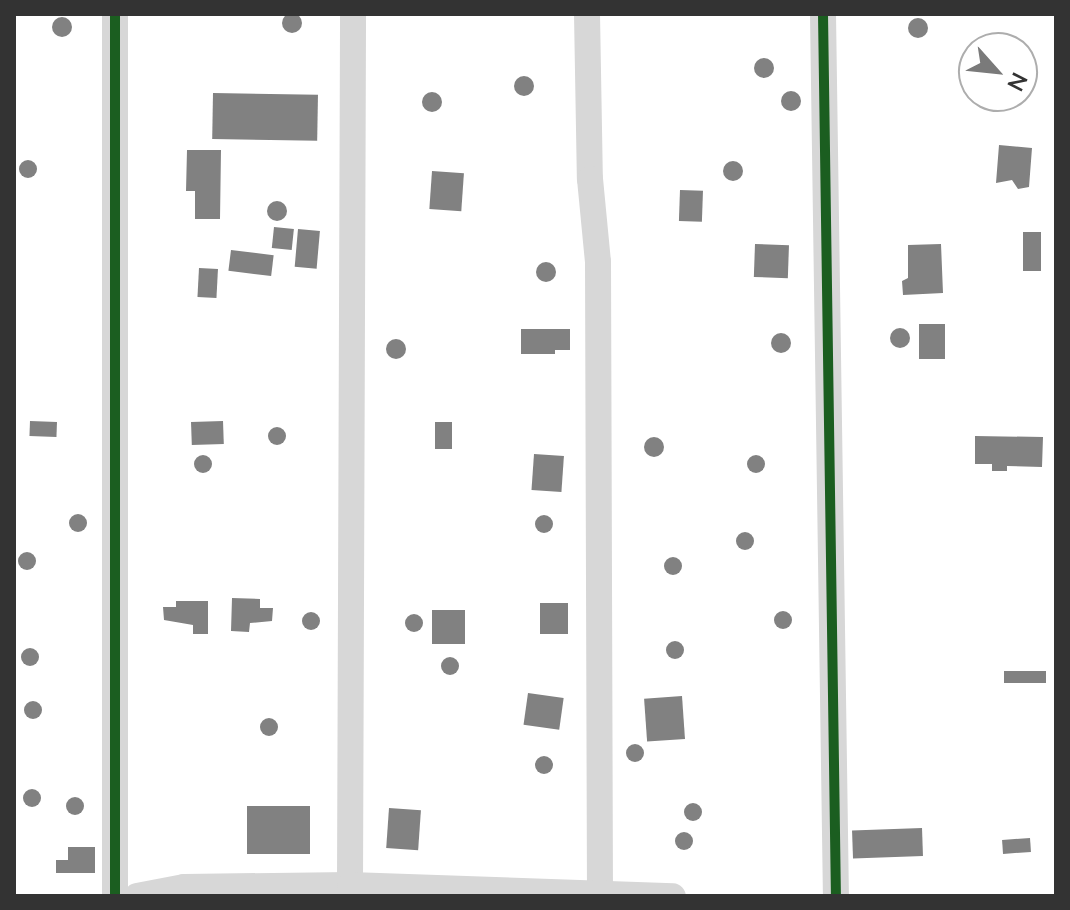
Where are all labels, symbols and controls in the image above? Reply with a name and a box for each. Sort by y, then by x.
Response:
north arrow [958,32,1038,112]
text: N [1002,69,1034,96]

